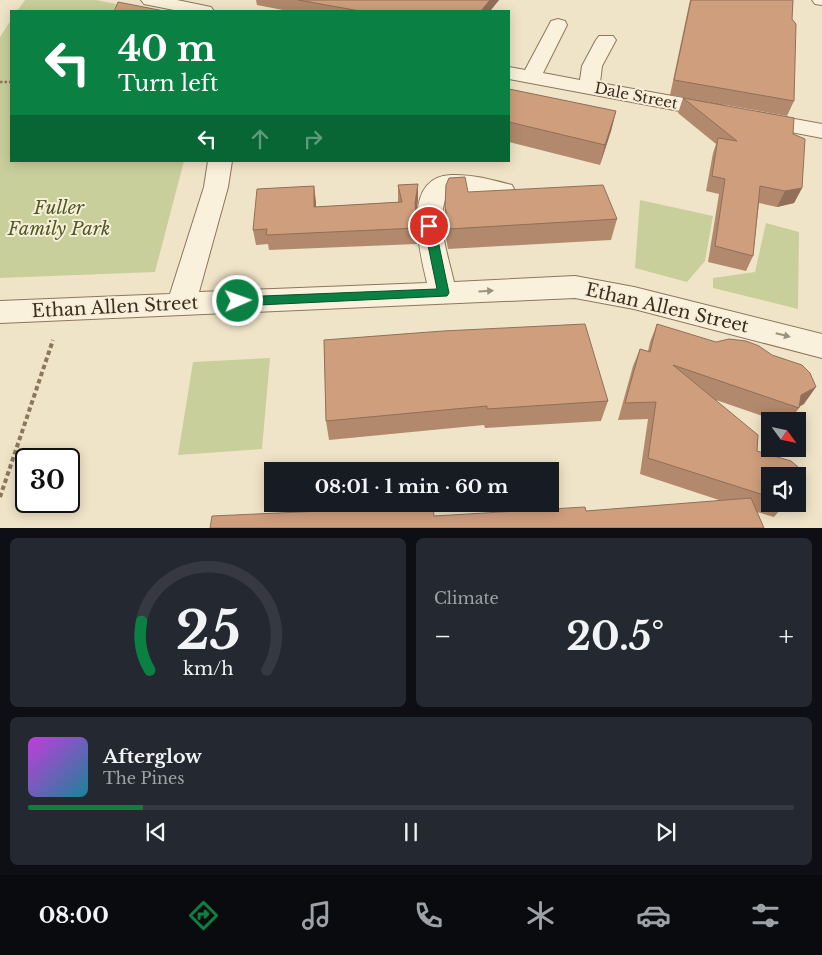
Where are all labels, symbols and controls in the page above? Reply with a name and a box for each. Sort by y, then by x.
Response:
text: 40 m [118,27,216,70]
icon: left [35,30,100,95]
text: Turn left [118,70,218,97]
street label: Dale Street [593,78,680,113]
icon: left [193,125,221,153]
icon: ahead [246,125,274,153]
icon: right [299,125,327,153]
park label: Fuller Family Park [7,197,110,240]
pin [408,205,450,247]
icon: arrive [415,212,443,240]
position arrow [211,274,263,326]
street label: Ethan Allen Street [583,279,751,338]
one-way arrow [478,287,494,295]
street label: Ethan Allen Street [31,292,199,322]
one-way arrow [775,331,790,339]
north arrow [761,412,806,458]
map controls [761,412,806,512]
speed limit sign: 30 [15,448,80,513]
button: sound [761,467,806,512]
text: 08:01 · 1 min · 60 m [315,475,508,498]
text: Climate [434,588,499,608]
text: 25 [176,599,240,663]
text: 20.5° [566,613,664,660]
text: − [434,619,452,654]
text: + [779,619,794,654]
text: km/h [183,658,233,680]
text: Afterglow [103,745,202,768]
text: The Pines [103,768,185,788]
icon: previous [142,818,170,846]
icon: pause [397,818,425,846]
icon: next [652,818,680,846]
icon: directions [186,898,221,933]
icon: music [299,898,334,933]
icon: phone [411,898,446,933]
icon: climate [523,898,558,933]
icon: car [636,898,671,933]
icon: filters [748,898,783,933]
text: 08:00 [39,902,109,929]

